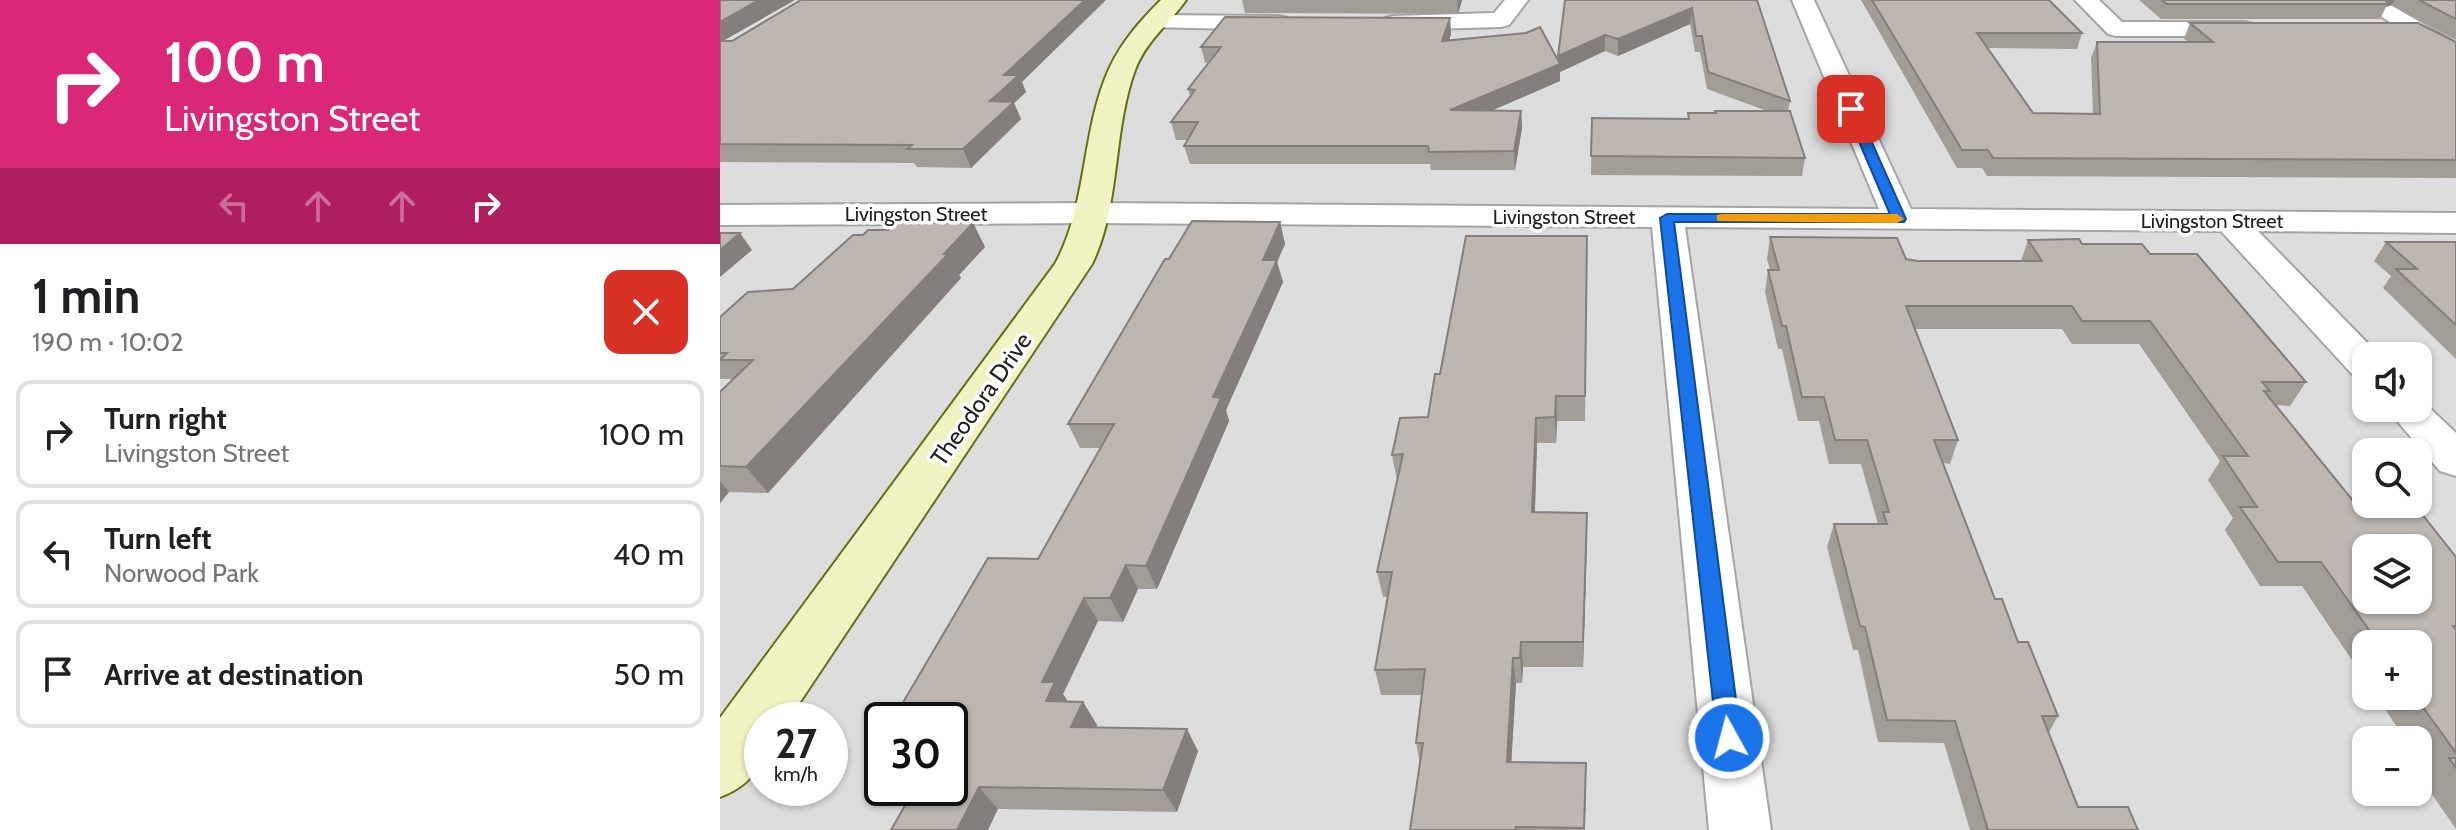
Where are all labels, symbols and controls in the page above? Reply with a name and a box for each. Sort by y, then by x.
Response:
text: 100 m [164,28,325,96]
icon: right [32,32,136,136]
pin [1817,75,1885,143]
icon: arrive [1829,87,1873,131]
text: Livingston Street [164,96,421,140]
icon: left [212,184,256,228]
icon: ahead [296,184,340,228]
icon: ahead [380,184,424,228]
icon: right [464,184,508,228]
street label: Livingston Street [845,202,988,226]
street label: Livingston Street [1493,205,1636,229]
street label: Livingston Street [2141,209,2284,233]
text: 1 min [32,267,140,325]
button: close [604,270,688,354]
text: 190 m · 10:02 [32,326,184,358]
street label: Theodora Drive [924,327,1038,471]
map controls [2352,342,2432,806]
button: sound [2352,342,2432,422]
text: Turn right [104,400,227,437]
icon: right [36,412,80,456]
text: 100 m [599,416,684,453]
text: Livingston Street [104,437,289,469]
button: search [2352,438,2432,518]
text: Turn left [104,520,212,557]
icon: left [36,532,80,576]
button: layers [2352,534,2432,614]
text: 40 m [613,536,684,573]
text: Norwood Park [104,557,259,589]
button: + [2352,630,2432,710]
icon: arrive [36,652,80,696]
text: Arrive at destination [104,656,364,693]
text: 50 m [614,656,684,693]
position arrow [1687,696,1771,780]
speed limit sign: 30 [864,702,968,806]
text: 27 [775,719,817,768]
button: − [2352,726,2432,806]
text: km/h [774,762,818,786]

